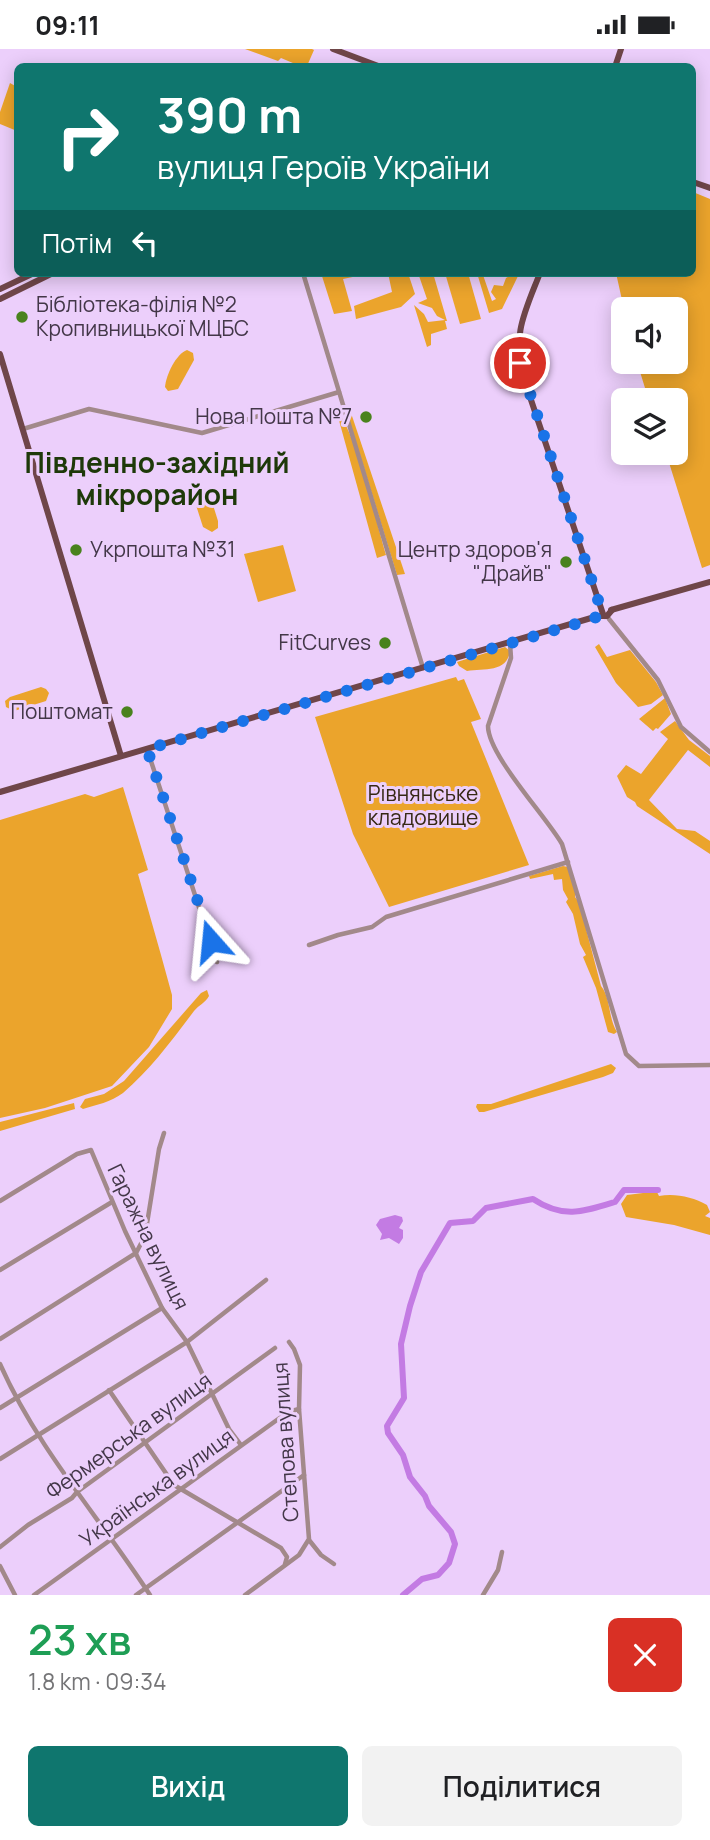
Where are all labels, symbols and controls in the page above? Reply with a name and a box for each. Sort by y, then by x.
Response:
text: 09:11 [35,7,100,43]
text: 390 m [157,81,302,148]
icon: right [42,91,133,182]
text: вулиця Героїв України [157,145,490,189]
icon: left [126,224,164,262]
text: Потім [42,225,112,261]
place label: Бібліотека-філія №2 Кропивницької МЦБС [36,290,249,342]
map controls [611,297,688,465]
button: sound [611,297,688,374]
marker: Бібліотека-філія №2 Кропивницької МЦБС [14,309,30,325]
pin [490,333,550,393]
icon: arrive [501,344,539,382]
button: layers [611,388,688,465]
place label: Нова Пошта №7 [195,402,352,430]
marker: Нова Пошта №7 [358,409,374,425]
district label: Південно-західний мікрорайон [24,443,290,513]
place label: Укрпошта №31 [90,535,235,563]
place label: Центр здоров'я "Драйв" [398,535,552,587]
marker: Укрпошта №31 [68,542,84,558]
marker: Центр здоров'я "Драйв" [558,554,574,570]
place label: FitCurves [278,628,371,656]
marker: FitCurves [377,635,393,651]
place label: Поштомат [10,697,113,725]
marker: Поштомат [119,704,135,720]
park label: Рівнянське кладовище [368,779,478,831]
position arrow [174,904,248,978]
street label: Гаражна вулиця [101,1159,196,1314]
street label: Степова вулиця [265,1361,305,1523]
street label: Фермерська вулиця [40,1366,217,1505]
street label: Українська вулиця [74,1422,239,1553]
text: 23 хв [28,1610,131,1668]
button: close [608,1618,682,1692]
text: 1.8 km · 09:34 [28,1665,167,1697]
button: Вихід [28,1746,348,1826]
button: Поділитися [362,1746,682,1826]

